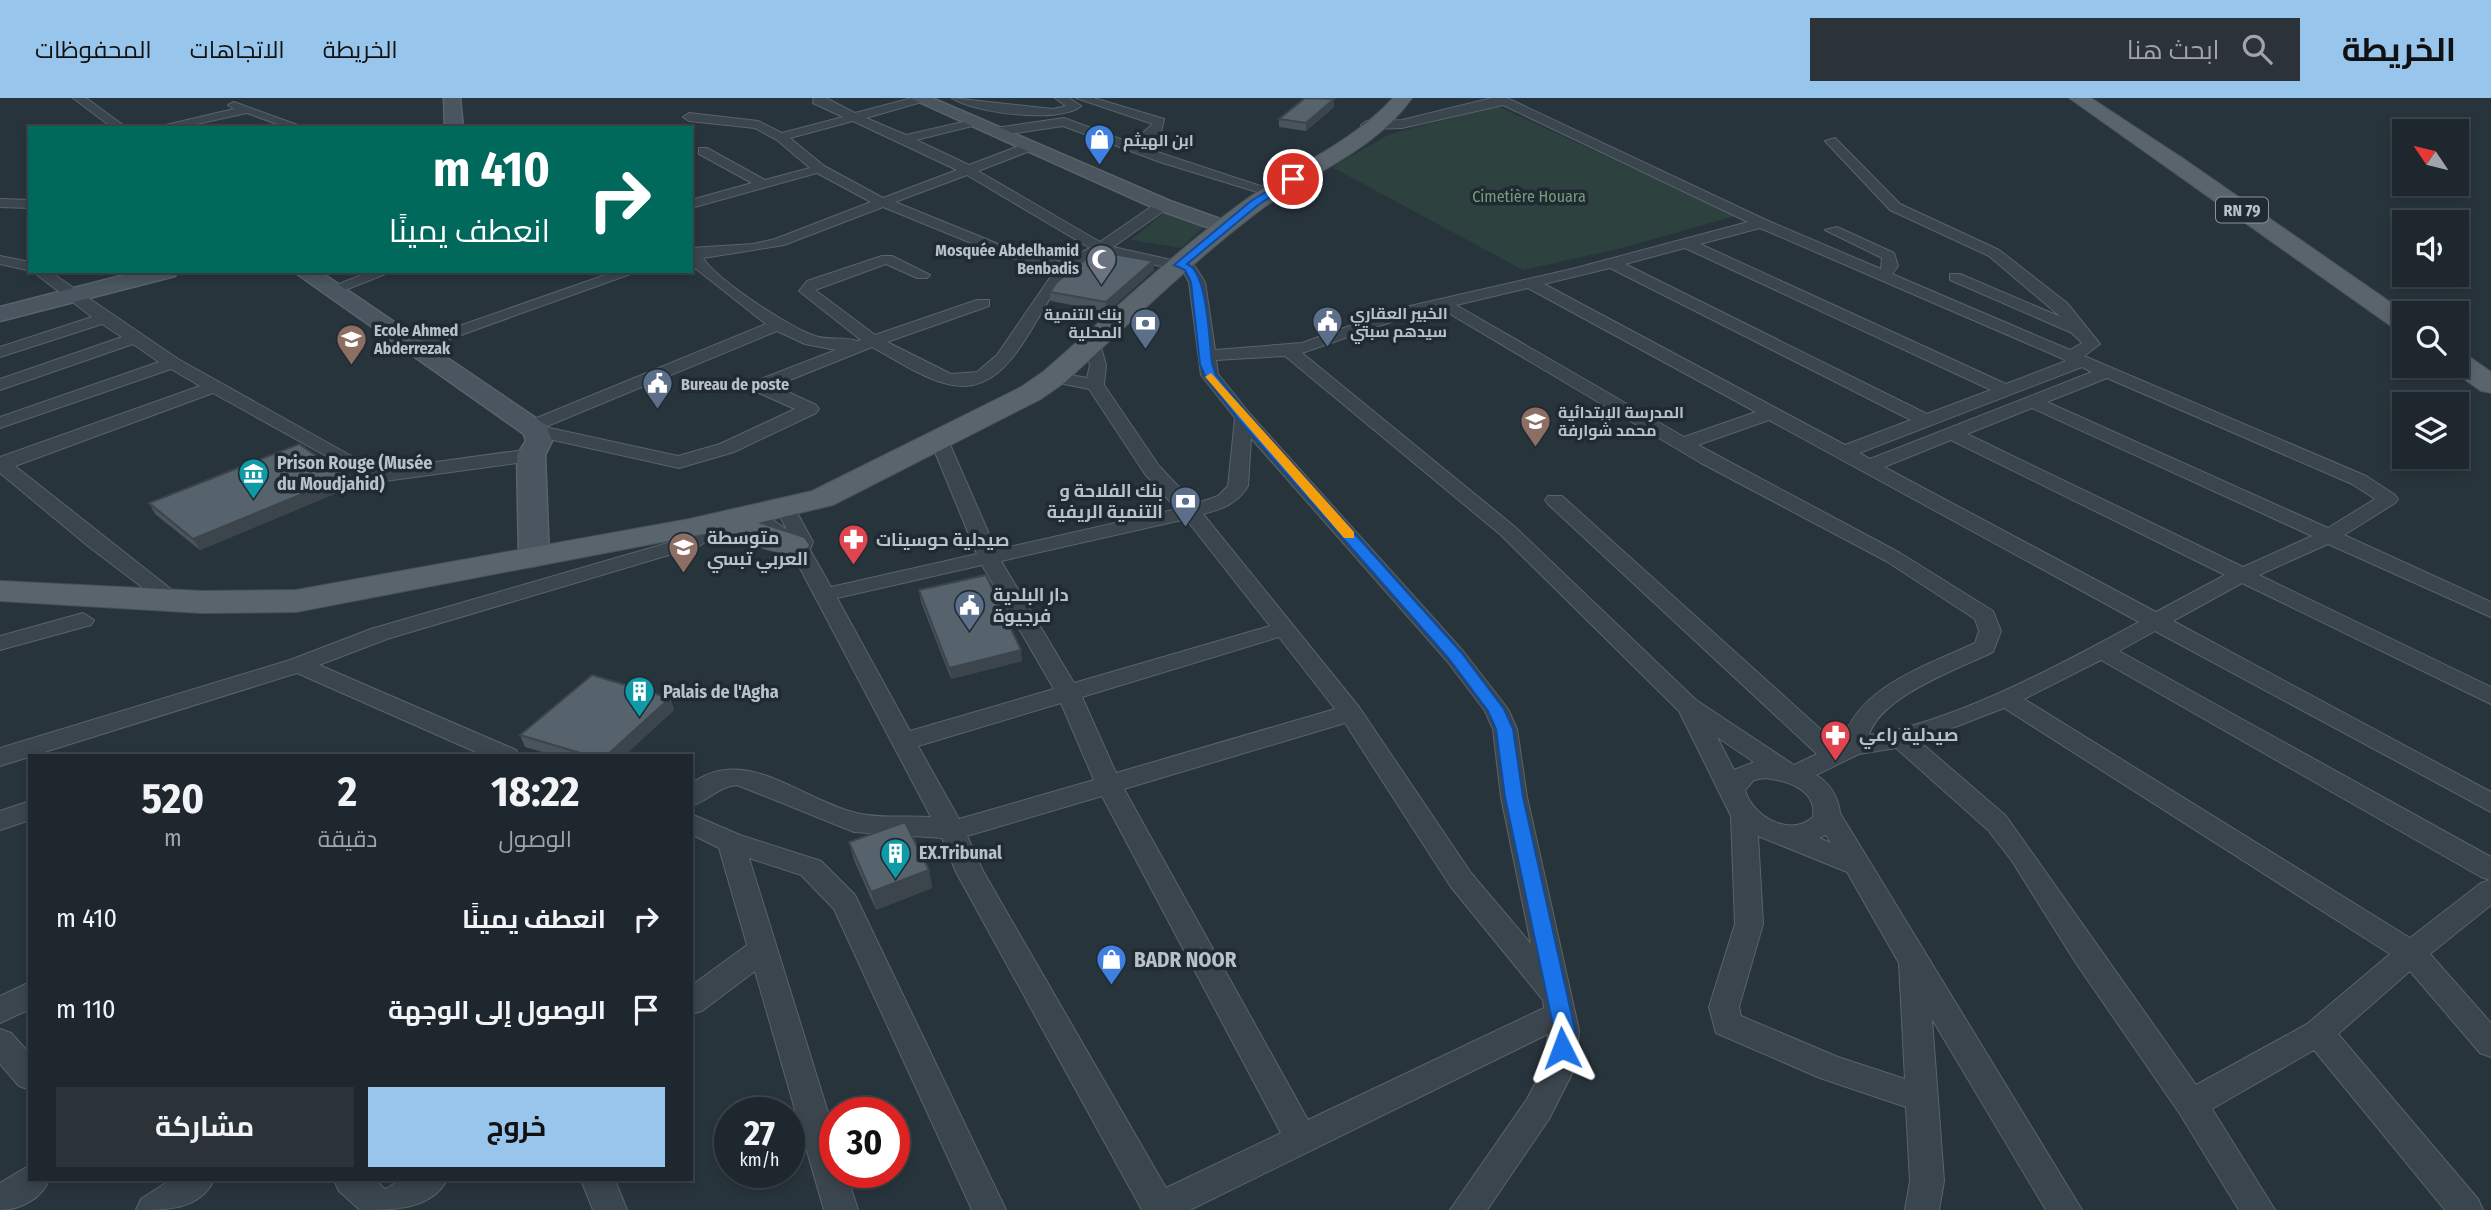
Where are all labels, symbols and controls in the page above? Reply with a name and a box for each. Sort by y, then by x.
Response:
search box [1810,18,2300,81]
icon: search [2238,30,2276,68]
text: الخريطة [2342,30,2456,70]
text: ابحث هنا [2127,35,2220,66]
text: المحفوظات [35,36,152,64]
text: الاتجاهات [190,36,285,64]
text: الخريطة [323,36,398,64]
north arrow [2392,119,2469,196]
map controls [2392,119,2469,469]
shop icon: ابن الهيثم [1083,123,1117,167]
place label: ابن الهيثم [1123,131,1194,152]
text: 410 m [433,140,550,199]
pin [1263,149,1323,209]
icon: right [574,154,665,245]
icon: arrive [1274,160,1312,198]
park label: Cimetière Houara [1472,187,1586,206]
road number: RN 79 [2216,198,2268,222]
button: sound [2392,210,2469,287]
text: انعطف يمينًا [389,212,550,250]
place label: Mosquée Abdelhamid Benbadis [935,241,1079,278]
mosque icon: Mosquée Abdelhamid Benbadis [1085,242,1119,286]
button: search [2392,301,2469,378]
place label: الخبير العقاري سيدهم سبتي [1350,304,1448,344]
place label: بنك التنمية المحلية [1044,305,1122,342]
public building icon: الخبير العقاري سيدهم سبتي [1310,305,1344,349]
bank icon: بنك التنمية المحلية [1128,306,1162,350]
place label: Ecole Ahmed Abderrezak [373,321,458,358]
school or university icon: Ecole Ahmed Abderrezak [334,322,368,366]
public building icon: Bureau de poste [641,367,675,411]
place label: Bureau de poste [681,375,789,394]
button: layers [2392,392,2469,469]
place label: المدرسة الإبتدائية محمد شوارفة [1558,403,1684,440]
school or university icon: المدرسة الإبتدائية محمد شوارفة [1518,404,1552,448]
place label: Prison Rouge (Musée du Moudjahid) [277,452,432,495]
museum icon: Prison Rouge (Musée du Moudjahid) [237,456,271,500]
place label: بنك الفلاحة و التنمية الريفية [1047,480,1163,523]
bank icon: بنك الفلاحة و التنمية الريفية [1169,484,1203,528]
pharmacy icon: صيدلية حوسينات [836,523,870,567]
place label: متوسطة العربي تبسي [707,527,808,574]
place label: صيدلية حوسينات [876,529,1010,551]
school or university icon: متوسطة العربي تبسي [667,531,701,575]
place label: دار البلدية فرجيوة [993,584,1069,627]
public building icon: دار البلدية فرجيوة [953,588,987,632]
building icon: Palais de l'Agha [623,675,657,719]
place label: Palais de l'Agha [663,681,779,703]
pharmacy icon: صيدلية راعي [1819,718,1853,762]
place label: صيدلية راعي [1859,724,1958,750]
text: 2 [338,767,357,817]
text: 18:22 [491,767,579,817]
text: 520 [142,774,204,824]
text: m [164,824,182,852]
text: دقيقة [318,825,377,853]
text: الوصول [499,825,572,853]
building icon: EX.Tribunal [879,836,913,880]
place label: EX.Tribunal [919,842,1002,864]
icon: right [627,900,665,938]
text: 410 m [56,903,117,934]
text: انعطف يمينًا [462,904,606,935]
shop icon: BADR NOOR [1094,943,1128,987]
place label: BADR NOOR [1134,947,1237,973]
icon: arrive [627,991,665,1029]
text: 110 m [56,994,116,1025]
text: الوصول إلى الوجهة [388,995,606,1026]
position arrow [1525,1011,1599,1085]
button: مشاركة [56,1087,354,1167]
button: خروج [368,1087,665,1167]
speed limit sign: 30 [819,1097,910,1188]
text: 27 [744,1112,775,1154]
text: km/h [739,1149,780,1171]

